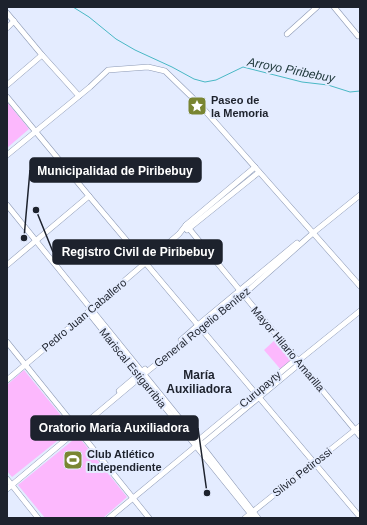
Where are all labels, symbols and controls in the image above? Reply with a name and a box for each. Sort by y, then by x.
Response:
water label: Arroyo Piribebuy [245,54,337,86]
place label: Paseo de la Memoria [211,94,269,119]
place icon: Paseo de la Memoria [186,95,208,117]
callout: Municipalidad de Piribebuy [30,158,201,182]
text: Municipalidad de Piribebuy [37,164,193,178]
callout: Registro Civil de Piribebuy [53,240,222,264]
text: Registro Civil de Piribebuy [62,245,215,259]
street label: Pedro Juan Caballero [39,276,129,354]
street label: General Rogelio Benítez [152,285,252,369]
street label: Mayor Hilario Amarilla [249,304,328,394]
street label: Mariscal Estigarribia [97,326,169,411]
district label: María Auxiliadora [166,368,232,396]
street label: Curupayty [237,368,283,410]
callout: Oratorio María Auxiliadora [31,416,198,440]
text: Oratorio María Auxiliadora [39,421,189,435]
street label: Silvio Petirossi [270,445,334,499]
place label: Club Atlético Independiente [87,448,162,473]
sports icon: Club Atlético Independiente [62,449,84,471]

